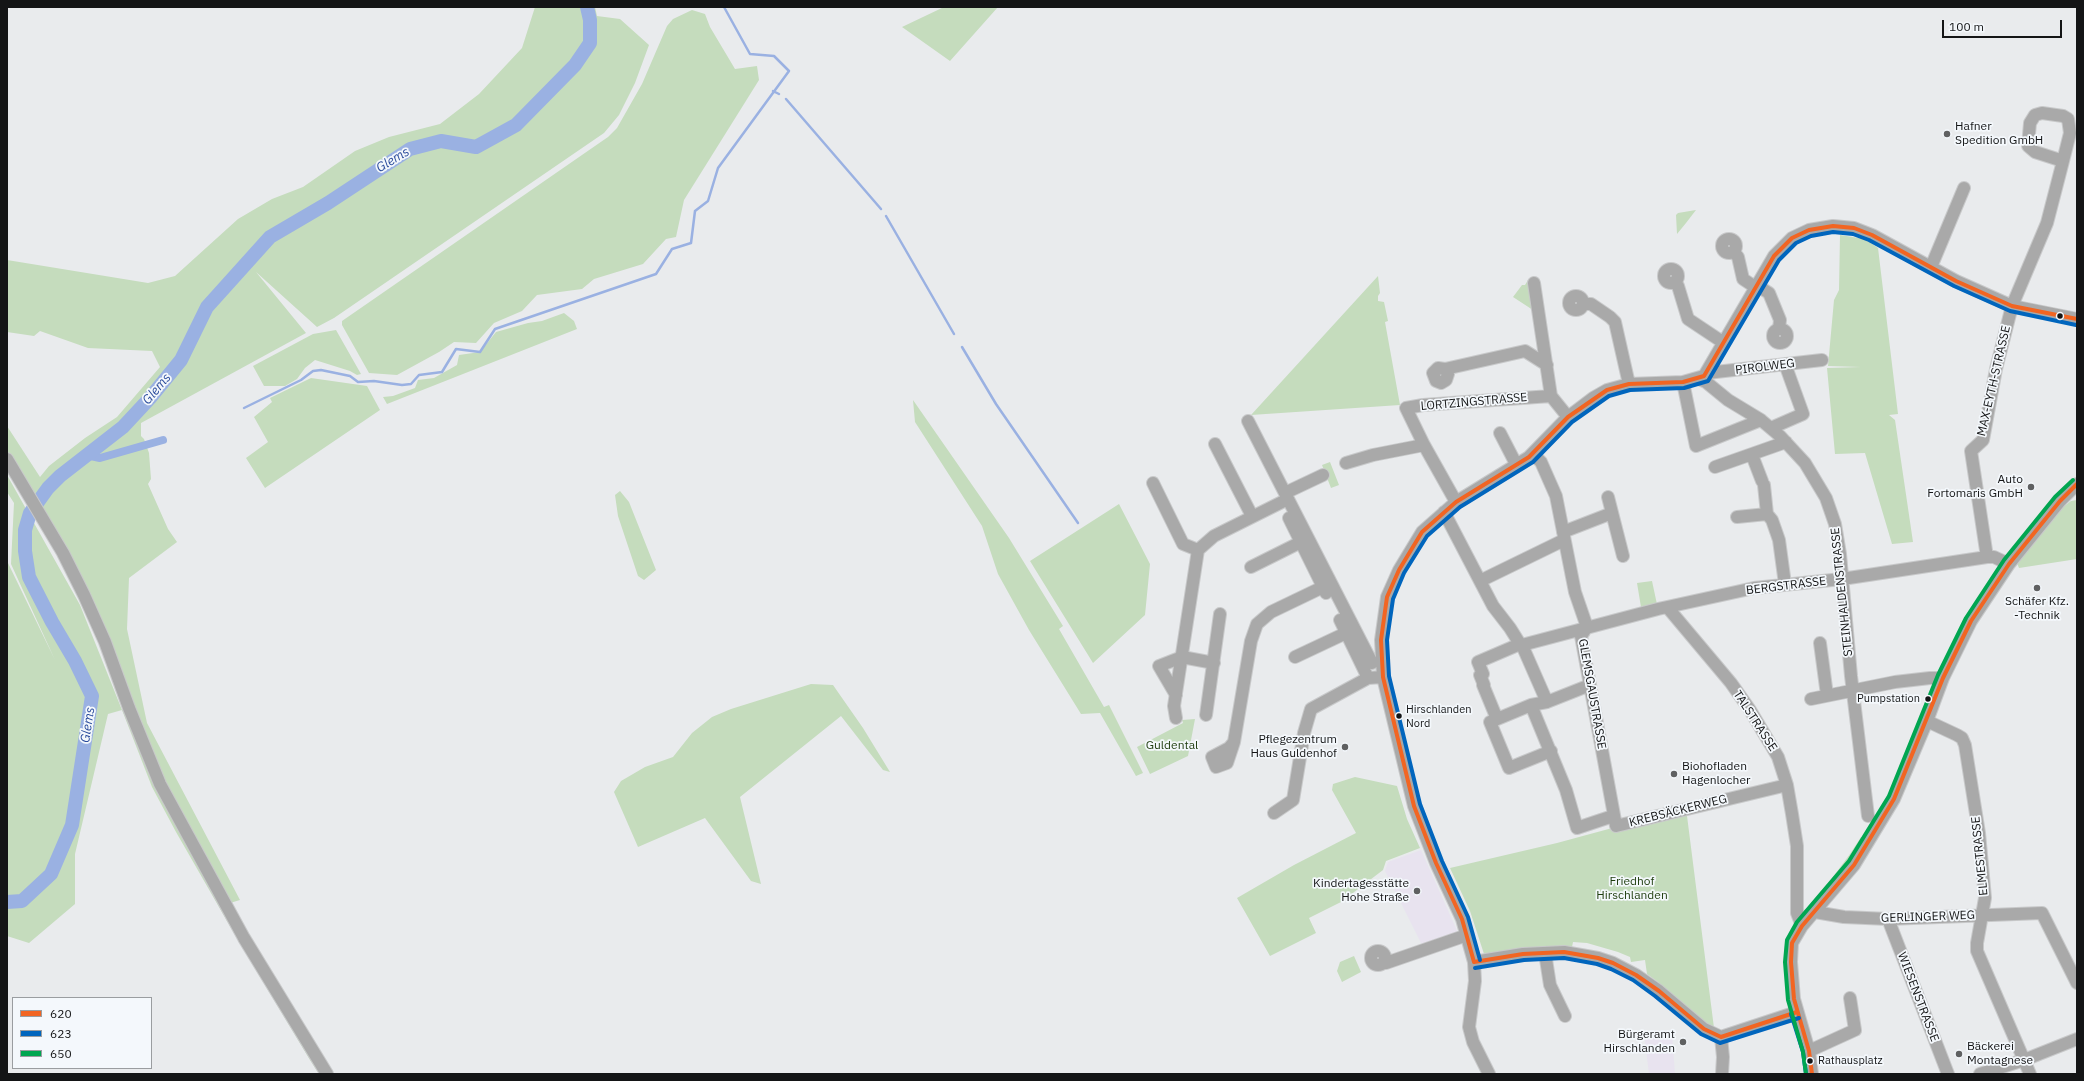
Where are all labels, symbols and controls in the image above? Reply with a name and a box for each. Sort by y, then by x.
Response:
scale bar [1944,12,2064,38]
text: 100 m [1949,19,1984,34]
place label: Hafner Spedition GmbH [1955,120,2043,148]
marker: Hafner Spedition GmbH [1942,129,1952,139]
water label: Glems [374,144,412,176]
unlabelled marker [2055,311,2065,321]
street label: MAX-EYTH-STRASSE [1974,324,2014,438]
street label: PIROLWEG [1734,356,1796,378]
water label: Glems [140,370,174,408]
street label: LORTZINGSTRASSE [1420,390,1528,414]
place label: Auto Fortomaris GmbH [1927,473,2023,501]
marker: Auto Fortomaris GmbH [2026,482,2036,492]
street label: STEINHALDENSTRASSE [1828,527,1856,657]
street label: BERGSTRASSE [1745,574,1827,598]
marker: Schäfer Kfz. -Technik [2032,583,2042,593]
place label: Schäfer Kfz. -Technik [2005,595,2069,623]
street label: GLEMSGAUSTRASSE [1575,638,1609,750]
street label: TALSTRASSE [1730,688,1780,754]
place label: Pumpstation [1857,692,1920,706]
marker: Pumpstation [1923,694,1933,704]
place label: Hirschlanden Nord [1406,703,1471,729]
water label: Glems [77,706,99,744]
marker: Hirschlanden Nord [1394,711,1404,721]
place label: Pflegezentrum Haus Guldenhof [1250,733,1337,761]
park label: Guldental [1146,739,1198,753]
marker: Pflegezentrum Haus Guldenhof [1340,742,1350,752]
place label: Biohofladen Hagenlocher [1682,760,1750,788]
marker: Biohofladen Hagenlocher [1669,769,1679,779]
street label: KREBSÄCKERWEG [1628,792,1728,830]
street label: ELMESTRASSE [1969,816,1991,896]
park label: Friedhof Hirschlanden [1596,875,1668,903]
place label: Kindertagesstätte Hohe Straße [1313,877,1409,905]
marker: Kindertagesstätte Hohe Straße [1412,886,1422,896]
street label: GERLINGER WEG [1881,908,1975,926]
street label: WIESENSTRASSE [1894,950,1942,1044]
legend [12,997,152,1069]
text: 620 [50,1006,72,1021]
text: 623 [50,1026,72,1041]
place label: Bürgeramt Hirschlanden [1604,1028,1675,1056]
marker: Bürgeramt Hirschlanden [1678,1037,1688,1047]
place label: Bäckerei Montagnese [1967,1040,2033,1068]
text: 650 [50,1046,72,1061]
marker: Bäckerei Montagnese [1954,1049,1964,1059]
place label: Rathausplatz [1818,1054,1883,1068]
marker: Rathausplatz [1805,1056,1815,1066]

